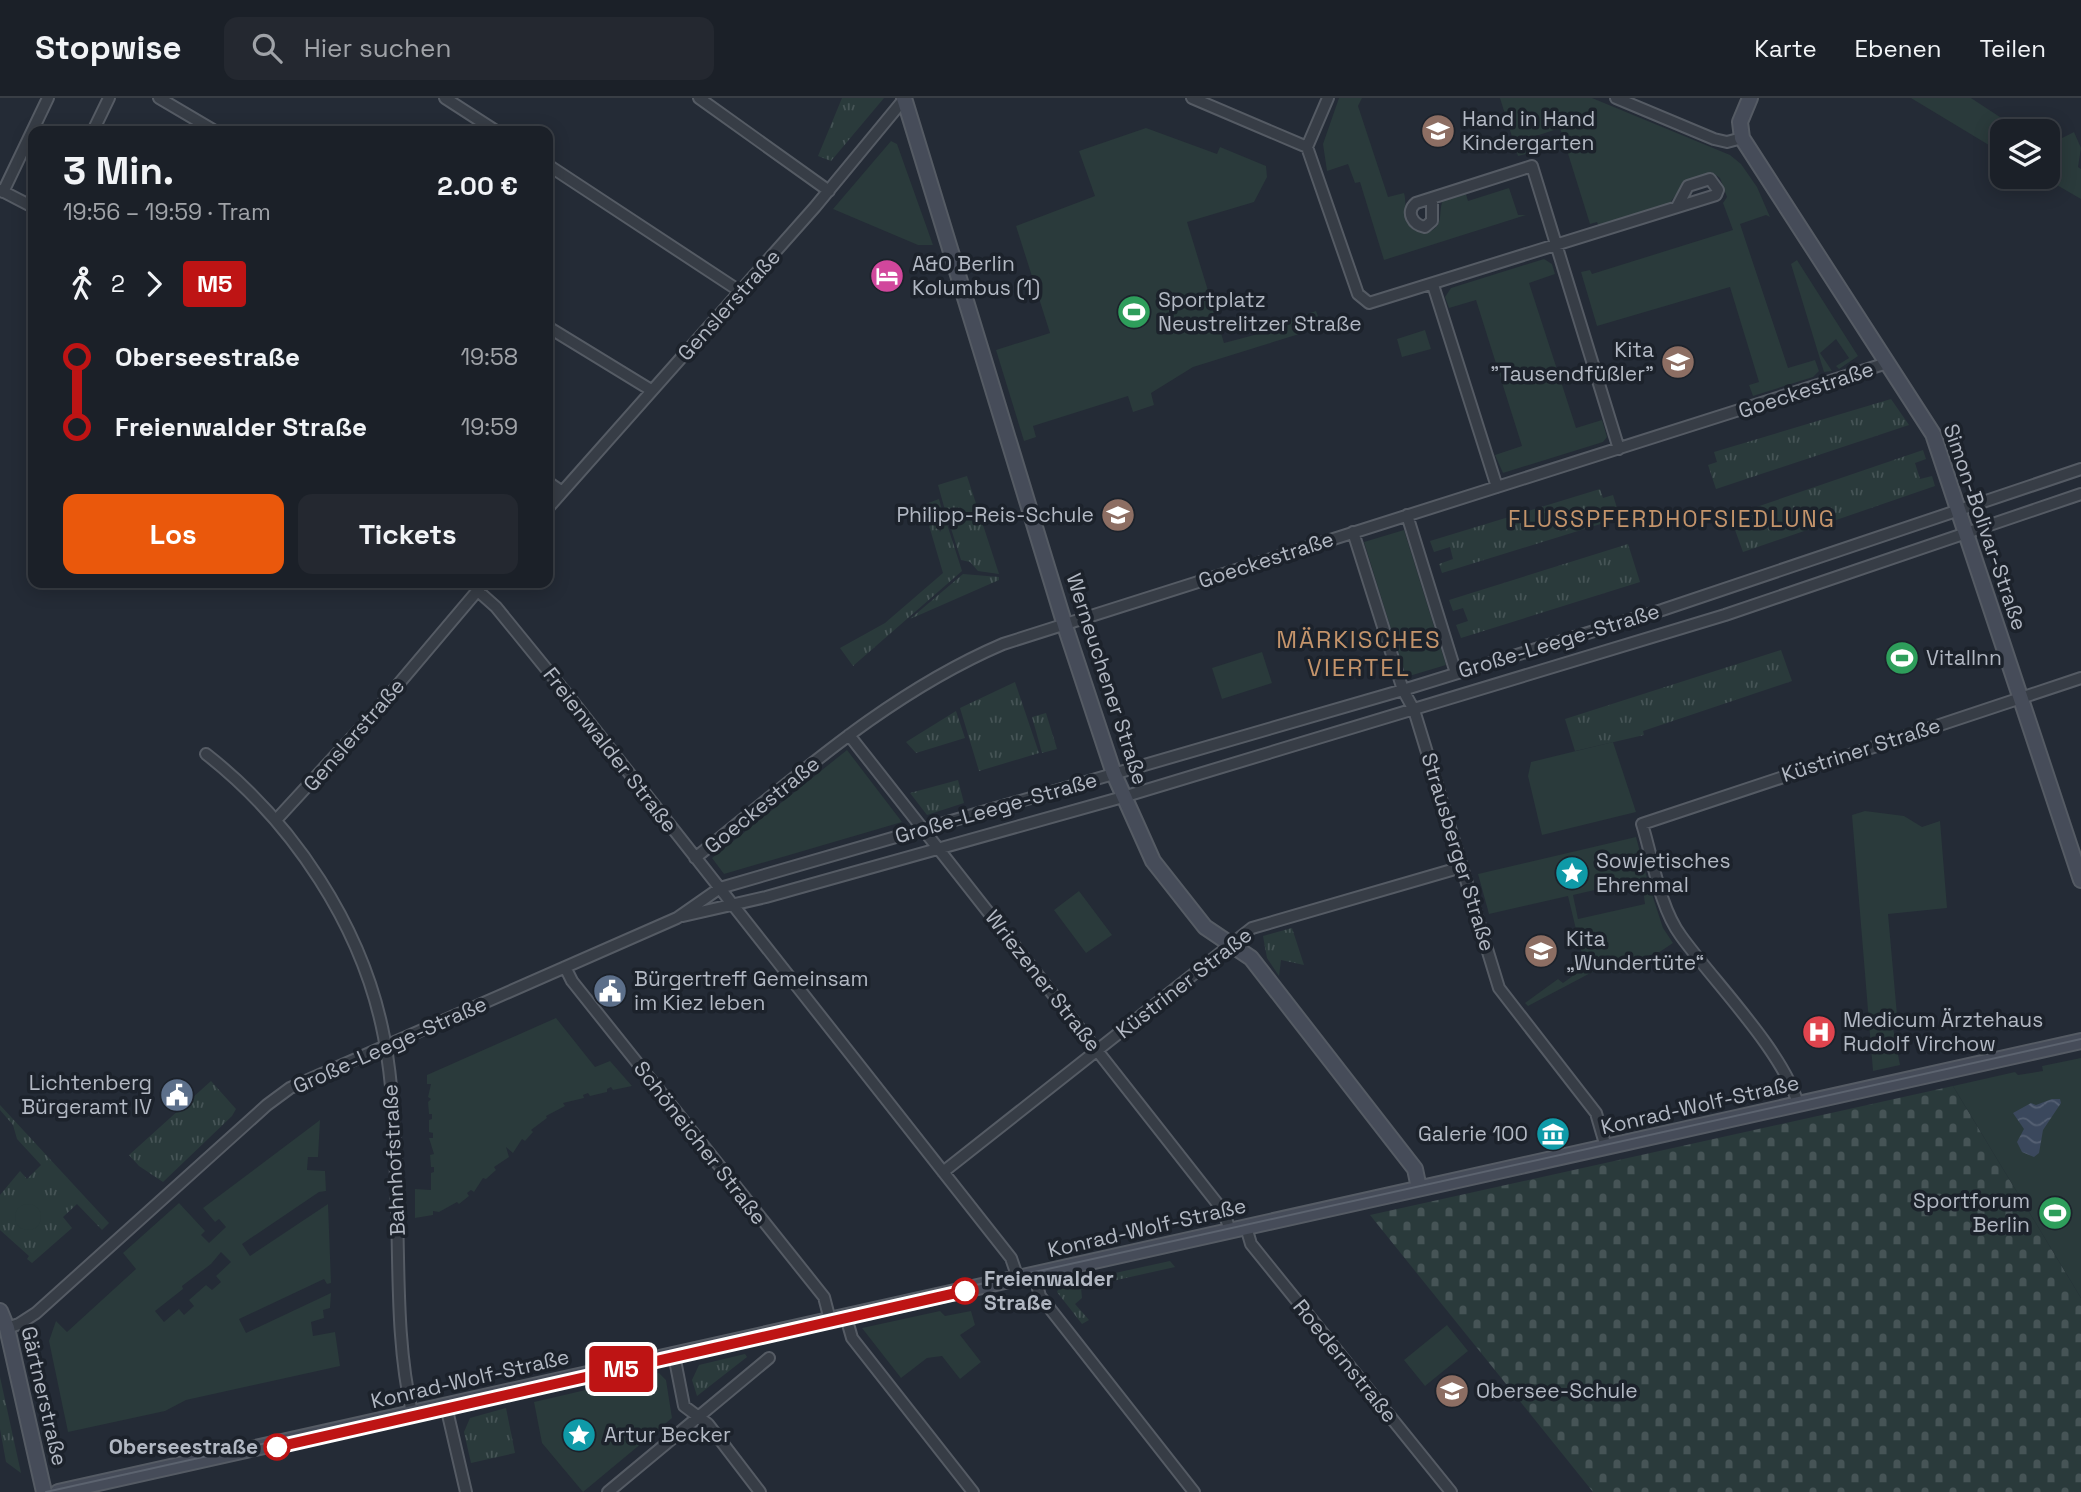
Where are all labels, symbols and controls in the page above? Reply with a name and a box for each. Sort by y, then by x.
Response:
search box [224,17,714,80]
text: Stopwise [35,27,182,69]
icon: search [248,29,286,67]
text: Hier suchen [304,31,451,65]
text: Karte [1754,33,1817,64]
text: Ebenen [1855,33,1941,64]
text: Teilen [1979,33,2046,64]
place label: Hand in Hand Kindergarten [1462,105,1595,156]
school or university icon: Hand in Hand Kindergarten [1419,112,1457,150]
map controls [1990,119,2060,189]
button: layers [1990,119,2060,189]
text: 3 Min. [63,147,174,195]
text: 2.00 € [437,169,518,203]
text: 19:56 – 19:59 · Tram [63,197,271,227]
street label: Genslerstraße [671,243,786,366]
place label: A&O Berlin Kolumbus (1) [912,250,1040,301]
hotel icon: A&O Berlin Kolumbus (1) [868,257,906,295]
icon: walk [63,265,101,303]
icon: forward [135,265,173,303]
text: M5 [197,268,232,299]
text: 2 [111,269,125,299]
place label: Sportplatz Neustrelitzer Straße [1158,286,1362,337]
sports icon: Sportplatz Neustrelitzer Straße [1115,293,1153,331]
place label: Kita "Tausendfüßler" [1490,336,1654,387]
text: Oberseestraße [115,340,300,374]
text: 19:58 [460,342,518,372]
school or university icon: Kita "Tausendfüßler" [1659,343,1697,381]
street label: Goeckestraße [1735,355,1877,424]
text: Freienwalder Straße [115,410,367,444]
text: 19:59 [461,412,518,442]
street label: Simon-Bolivar-Straße [1937,420,2033,634]
button: Los [63,494,284,574]
button: Tickets [298,494,518,574]
school or university icon: Philipp-Reis-Schule [1099,496,1137,534]
place label: Philipp-Reis-Schule [896,501,1094,528]
district label: FLUSSPFERDHOFSIEDLUNG [1508,504,1836,534]
street label: Goeckestraße [1195,525,1337,594]
street label: Werneuchener Straße [1061,570,1154,788]
street label: Große-Leege-Straße [1455,597,1663,684]
district label: MÄRKISCHES VIERTEL [1276,624,1442,683]
sports icon: VitalInn [1883,639,1921,677]
place label: VitalInn [1926,644,2002,671]
street label: Freienwalder Straße [537,662,683,838]
street label: Genslerstraße [297,673,410,797]
street label: Küstriner Straße [1778,711,1944,788]
street label: Strausberger Straße [1415,749,1502,954]
street label: Goeckestraße [698,750,825,859]
street label: Große-Leege-Straße [892,766,1100,849]
place label: Sowjetisches Ehrenmal [1596,847,1730,898]
place icon: Sowjetisches Ehrenmal [1553,854,1591,892]
street label: Wriezener Straße [980,904,1107,1057]
street label: Küstriner Straße [1110,921,1257,1044]
place label: Kita „Wundertüte“ [1566,925,1704,976]
school or university icon: Kita „Wundertüte“ [1522,932,1560,970]
place label: Bürgertreff Gemeinsam im Kiez leben [634,965,869,1016]
public building icon: Bürgertreff Gemeinsam im Kiez leben [591,972,629,1010]
street label: Große-Leege-Straße [289,990,491,1099]
place label: Medicum Ärztehaus Rudolf Virchow [1843,1006,2043,1057]
hospital icon: Medicum Ärztehaus Rudolf Virchow [1800,1013,1838,1051]
street label: Schöneicher Straße [628,1055,773,1230]
place label: Lichtenberg Bürgeramt IV [21,1069,152,1120]
street label: Konrad-Wolf-Straße [1598,1069,1802,1140]
public building icon: Lichtenberg Bürgeramt IV [158,1076,196,1114]
street label: Bahnhofstraße [376,1083,411,1237]
museum icon: Galerie 100 [1534,1115,1572,1153]
place label: Galerie 100 [1418,1120,1528,1147]
place label: Sportforum Berlin [1913,1187,2030,1238]
street label: Konrad-Wolf-Straße [1045,1192,1249,1263]
sports icon: Sportforum Berlin [2036,1194,2074,1232]
place label: Freienwalder Straße [984,1265,1114,1316]
marker: Freienwalder Straße [952,1278,978,1304]
street label: Roedernstraße [1287,1293,1403,1428]
street label: Gärtnerstraße [15,1324,74,1468]
street label: Konrad-Wolf-Straße [368,1343,572,1414]
line badge: M5 [590,1346,652,1392]
text: M5 [603,1353,639,1384]
school or university icon: Obersee-Schule [1433,1372,1471,1410]
place label: Obersee-Schule [1476,1377,1638,1404]
place icon: Artur Becker [560,1416,598,1454]
place label: Artur Becker [604,1421,731,1448]
place label: Oberseestraße [109,1433,258,1460]
marker: Oberseestraße [264,1434,290,1460]

